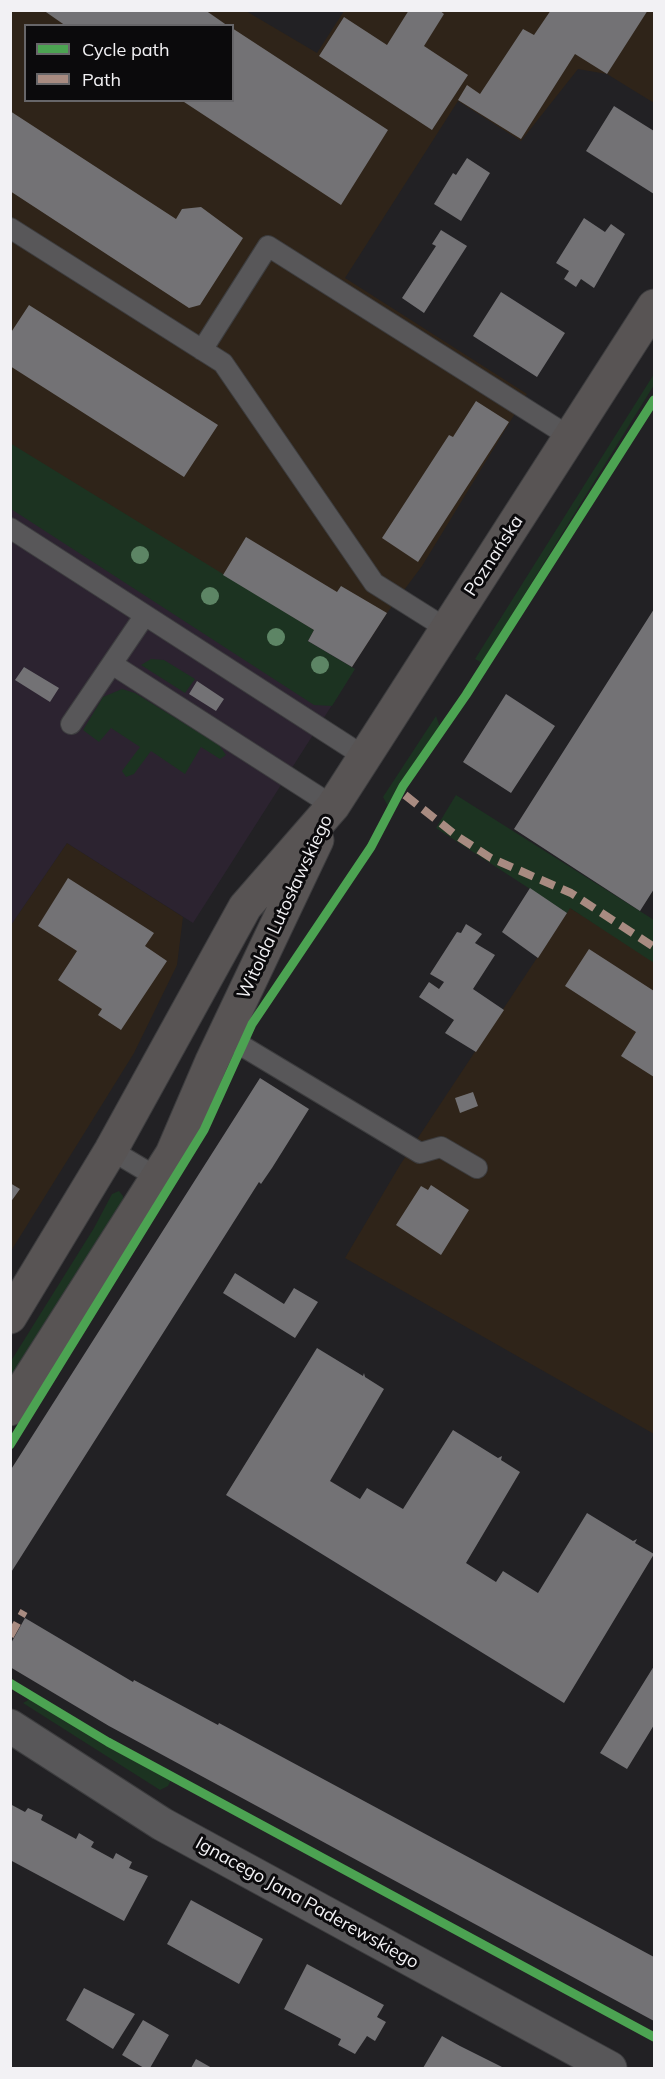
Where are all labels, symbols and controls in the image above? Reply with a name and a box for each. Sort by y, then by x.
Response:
legend [24,24,234,102]
text: Cycle path [82,38,169,61]
text: Path [82,68,121,91]
street label: Poznańska [460,512,528,600]
street label: Witolda Lutosławskiego [233,812,337,1002]
street label: Ignacego Jana Paderewskiego [192,1833,422,1973]

